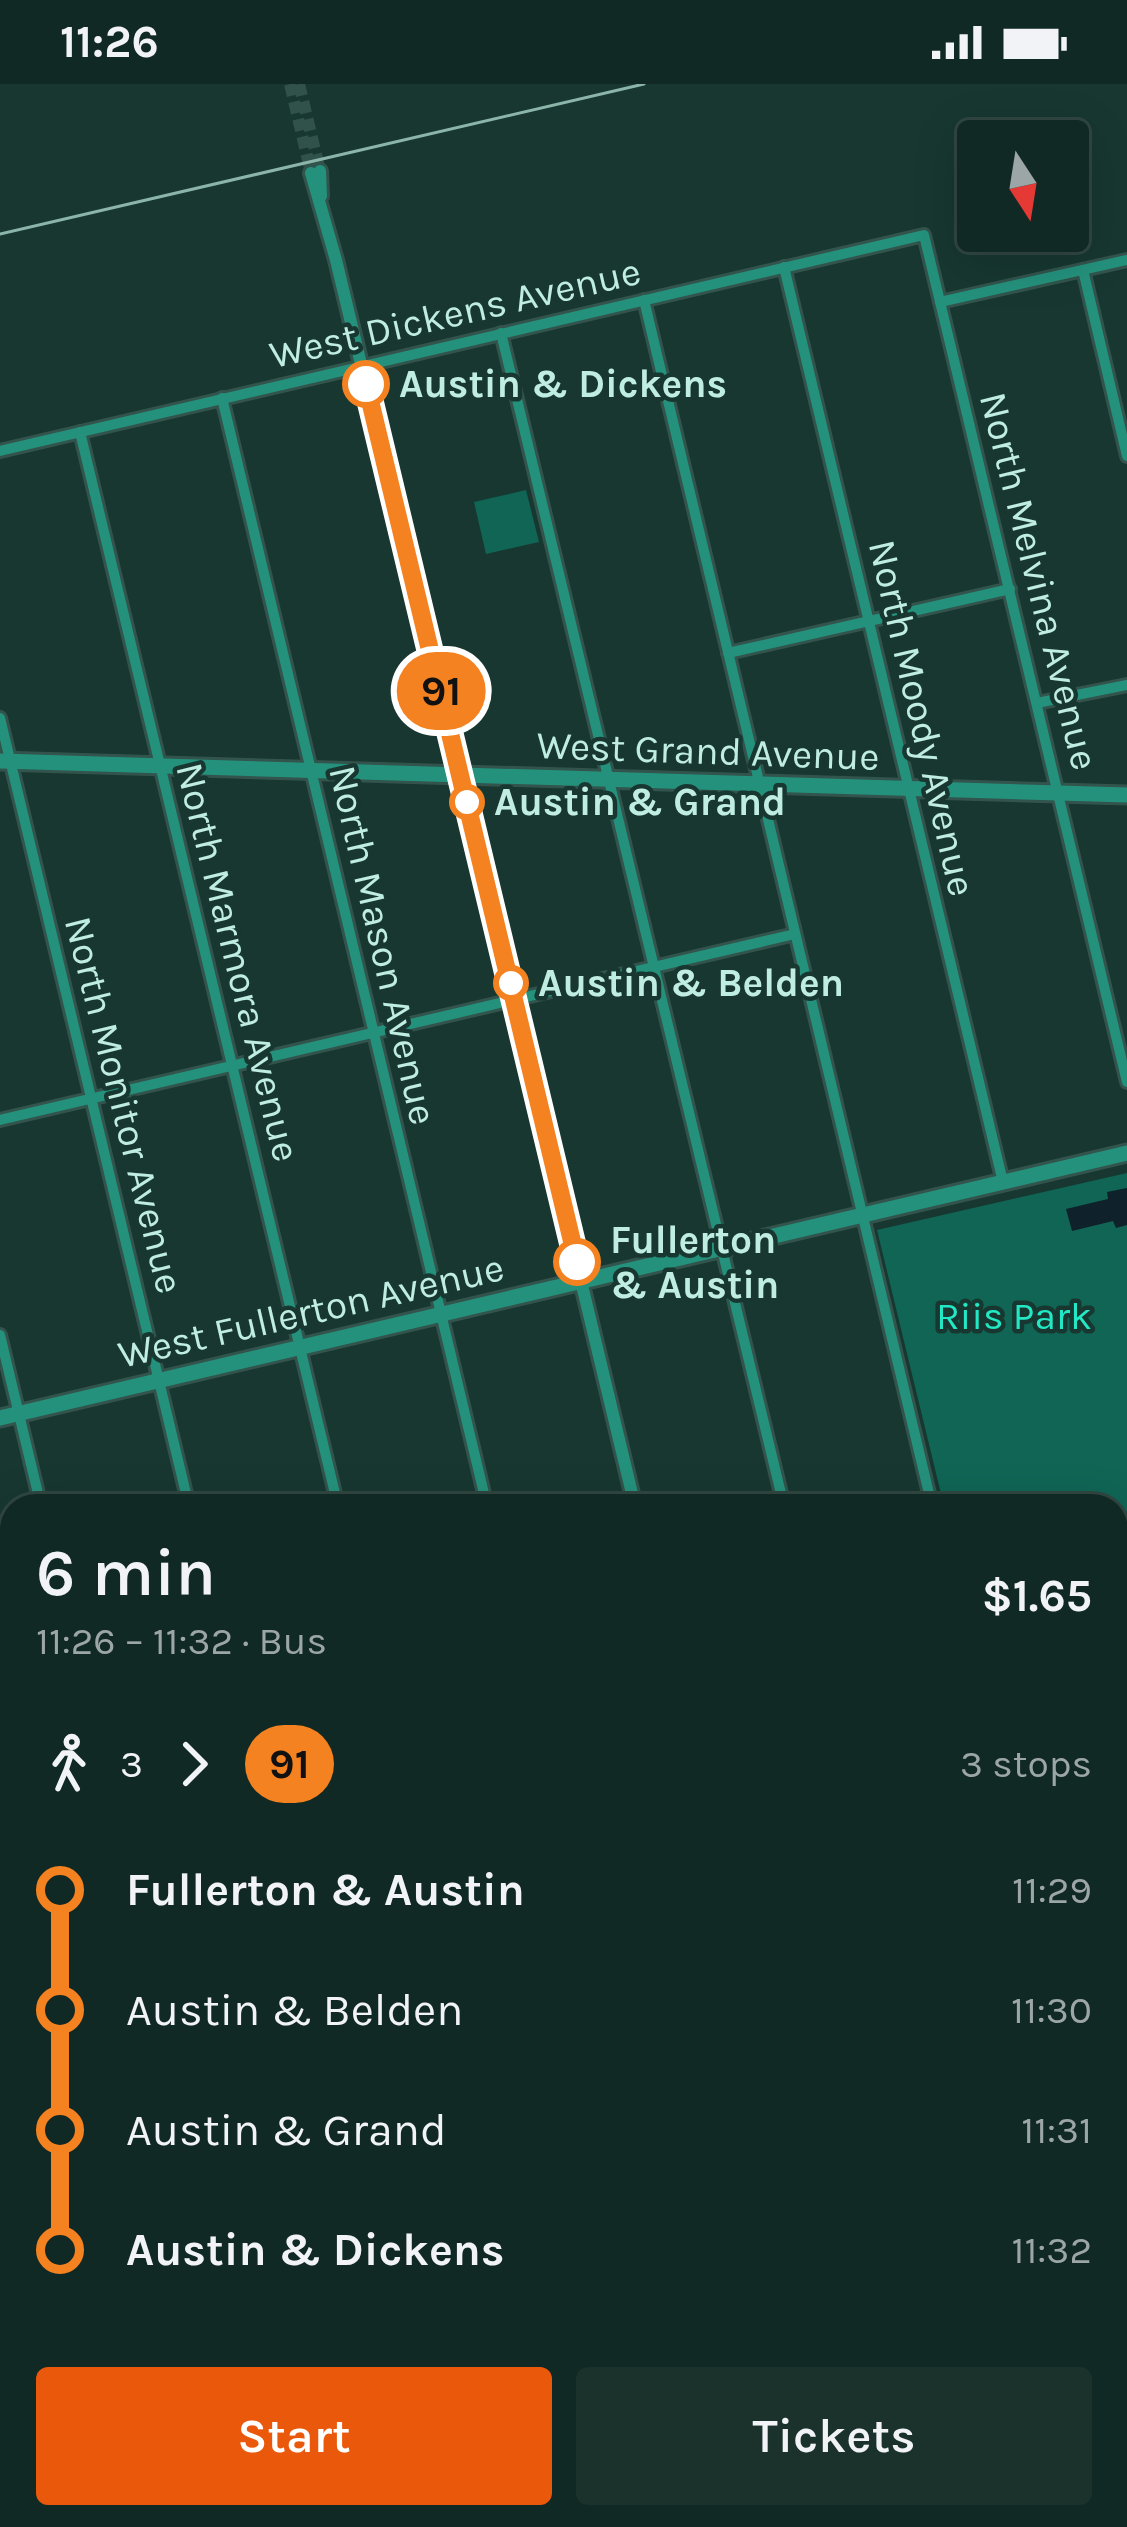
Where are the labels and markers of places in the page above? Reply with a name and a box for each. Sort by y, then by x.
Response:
place label: Austin & Dickens [399,361,727,407]
marker: Austin & Dickens [344,362,388,406]
place label: Austin & Grand [494,779,786,825]
marker: Austin & Grand [451,786,483,818]
place label: Austin & Belden [538,960,844,1006]
marker: Austin & Belden [495,967,527,999]
place label: Fullerton & Austin [610,1217,779,1308]
marker: Fullerton & Austin [555,1240,599,1284]

